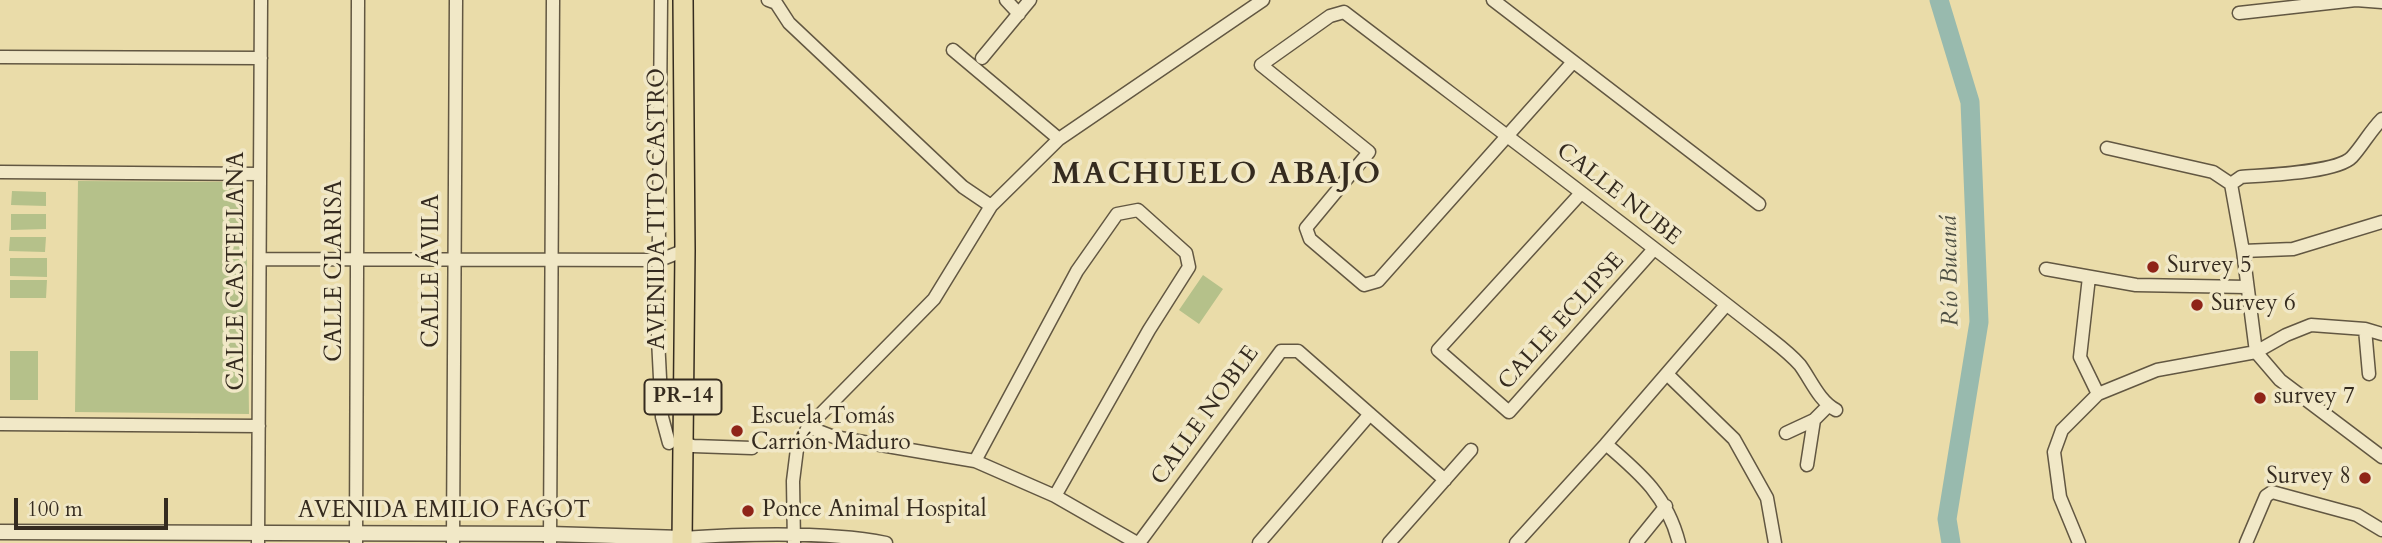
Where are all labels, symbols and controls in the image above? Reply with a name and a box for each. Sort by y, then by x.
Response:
street label: AVENIDA TITO CASTRO [645,68,673,350]
street label: CALLE NUBE [1550,138,1686,252]
street label: CALLE CASTELLANA [224,152,252,390]
district label: MACHUELO ABAJO [1054,158,1380,194]
street label: CALLE CLARISA [322,180,350,362]
street label: CALLE ÁVILA [419,194,447,348]
water label: Río Bucaná [1936,215,1966,327]
street label: CALLE ECLIPSE [1493,248,1631,396]
place label: Survey 5 [2167,253,2252,281]
marker: Survey 5 [2145,259,2161,275]
place label: Survey 6 [2211,291,2296,319]
marker: Survey 6 [2189,297,2205,313]
street label: CALLE NOBLE [1146,341,1266,491]
road number: PR-14 [644,380,722,414]
place label: survey 7 [2274,384,2355,412]
marker: survey 7 [2252,390,2268,406]
place label: Escuela Tomás Carrión Maduro [751,404,911,458]
marker: Escuela Tomás Carrión Maduro [729,423,745,439]
place label: Survey 8 [2266,464,2351,492]
marker: Survey 8 [2357,470,2373,486]
scale bar [18,484,172,528]
text: 100 m [27,495,83,524]
place label: Ponce Animal Hospital [762,497,987,525]
street label: AVENIDA EMILIO FAGOT [298,498,590,526]
marker: Ponce Animal Hospital [740,503,756,519]

